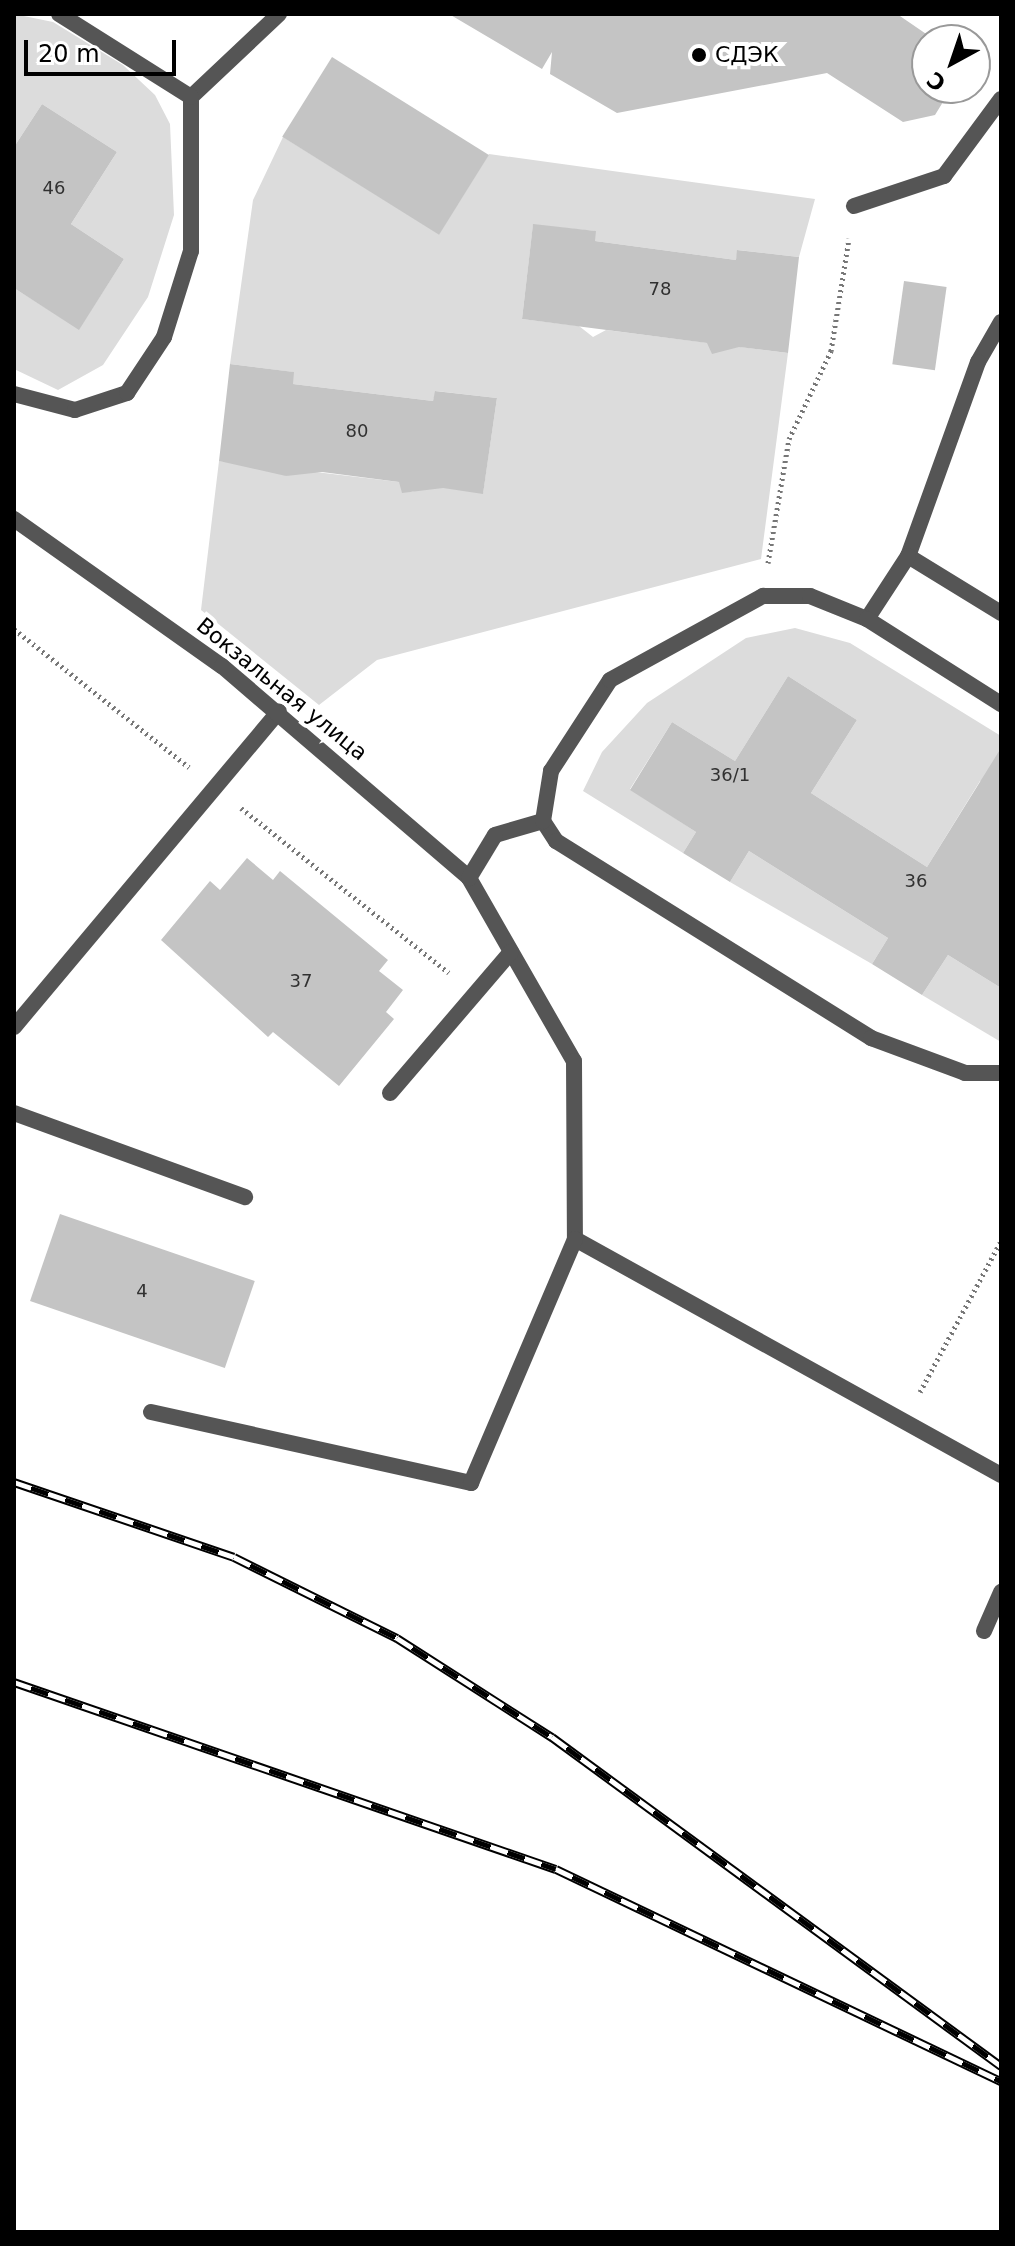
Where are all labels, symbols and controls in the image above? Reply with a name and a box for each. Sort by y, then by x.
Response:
scale bar [28,24,180,74]
north arrow [911,24,991,104]
text: 20 m [38,40,100,68]
place label: СДЭК [715,42,779,68]
marker: СДЭК [690,46,708,64]
text: С [922,66,951,96]
house number: 46 [43,177,65,199]
house number: 78 [649,278,671,300]
house number: 80 [346,420,368,442]
street label: Вокзальная улица [191,612,373,766]
house number: 36/1 [710,764,750,786]
house number: 36 [905,870,927,892]
house number: 37 [290,970,312,992]
house number: 4 [136,1280,148,1302]

